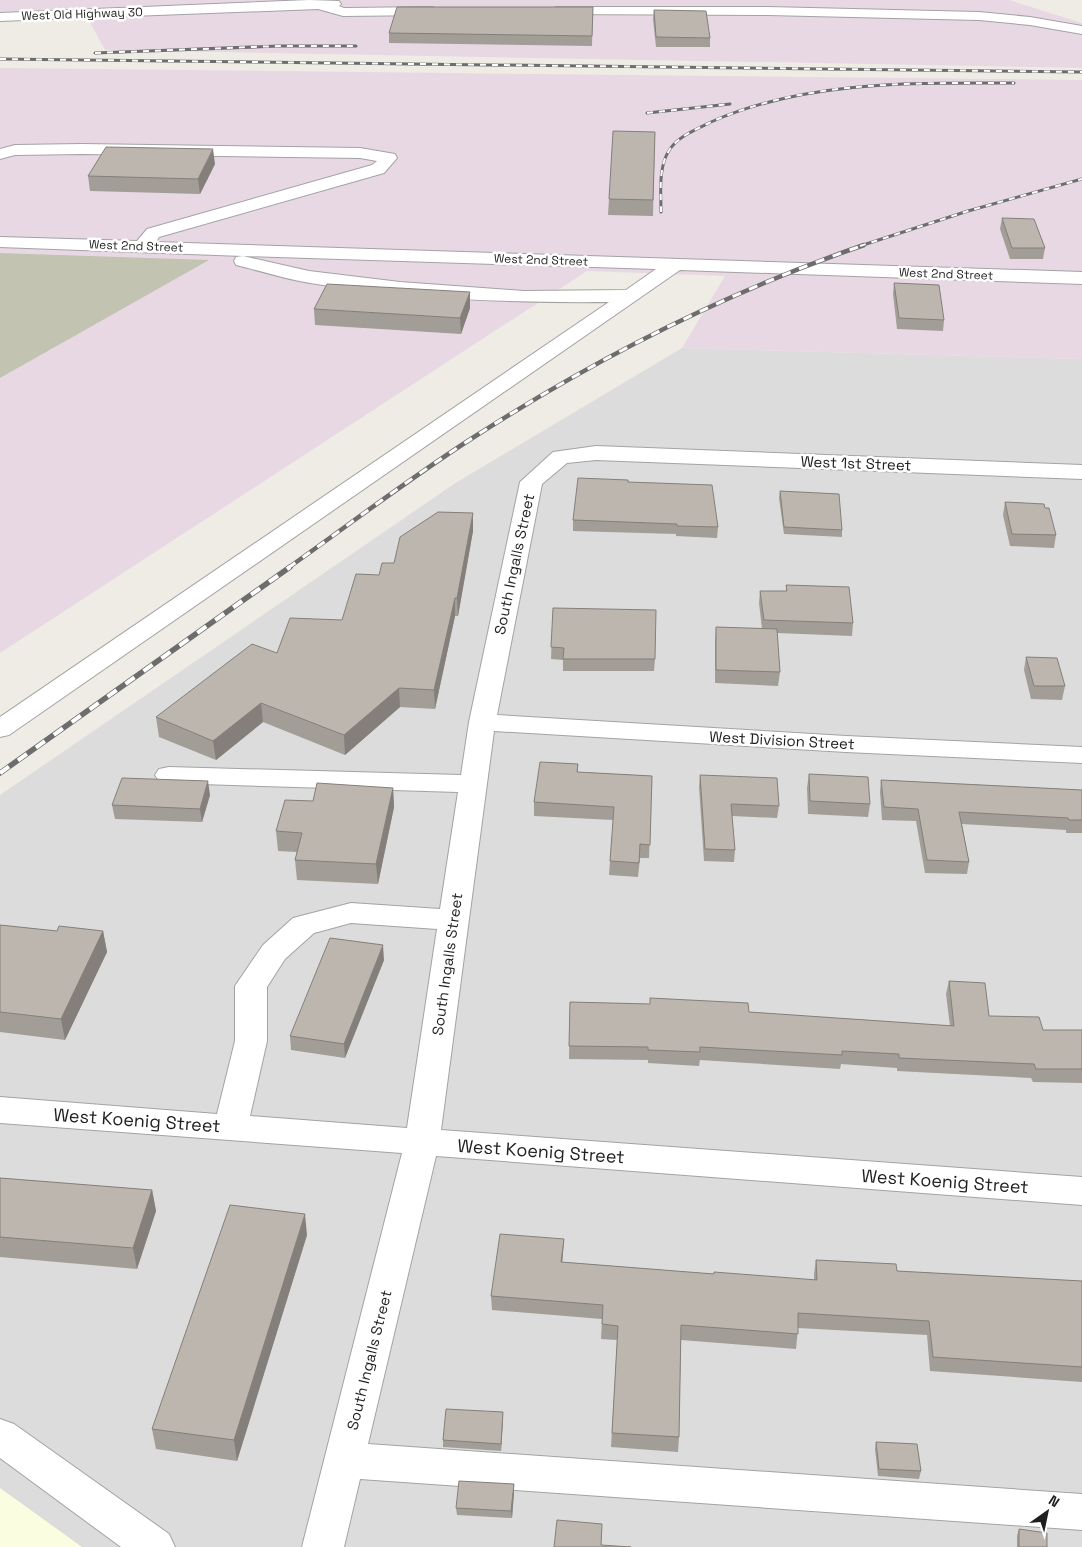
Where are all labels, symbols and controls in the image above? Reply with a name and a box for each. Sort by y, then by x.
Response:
street label: West Old Highway 30 [21,4,143,24]
street label: West 2nd Street [89,236,183,256]
street label: West 2nd Street [494,250,588,270]
street label: West 2nd Street [899,264,993,284]
street label: West 1st Street [800,452,912,474]
street label: South Ingalls Street [490,492,538,636]
street label: West Division Street [709,727,855,753]
street label: South Ingalls Street [428,891,466,1036]
street label: West Koenig Street [53,1103,221,1137]
street label: West Koenig Street [457,1134,625,1168]
street label: West Koenig Street [861,1164,1029,1198]
street label: South Ingalls Street [342,1288,396,1432]
north arrow [1022,1487,1072,1537]
text: N [1045,1491,1063,1511]

